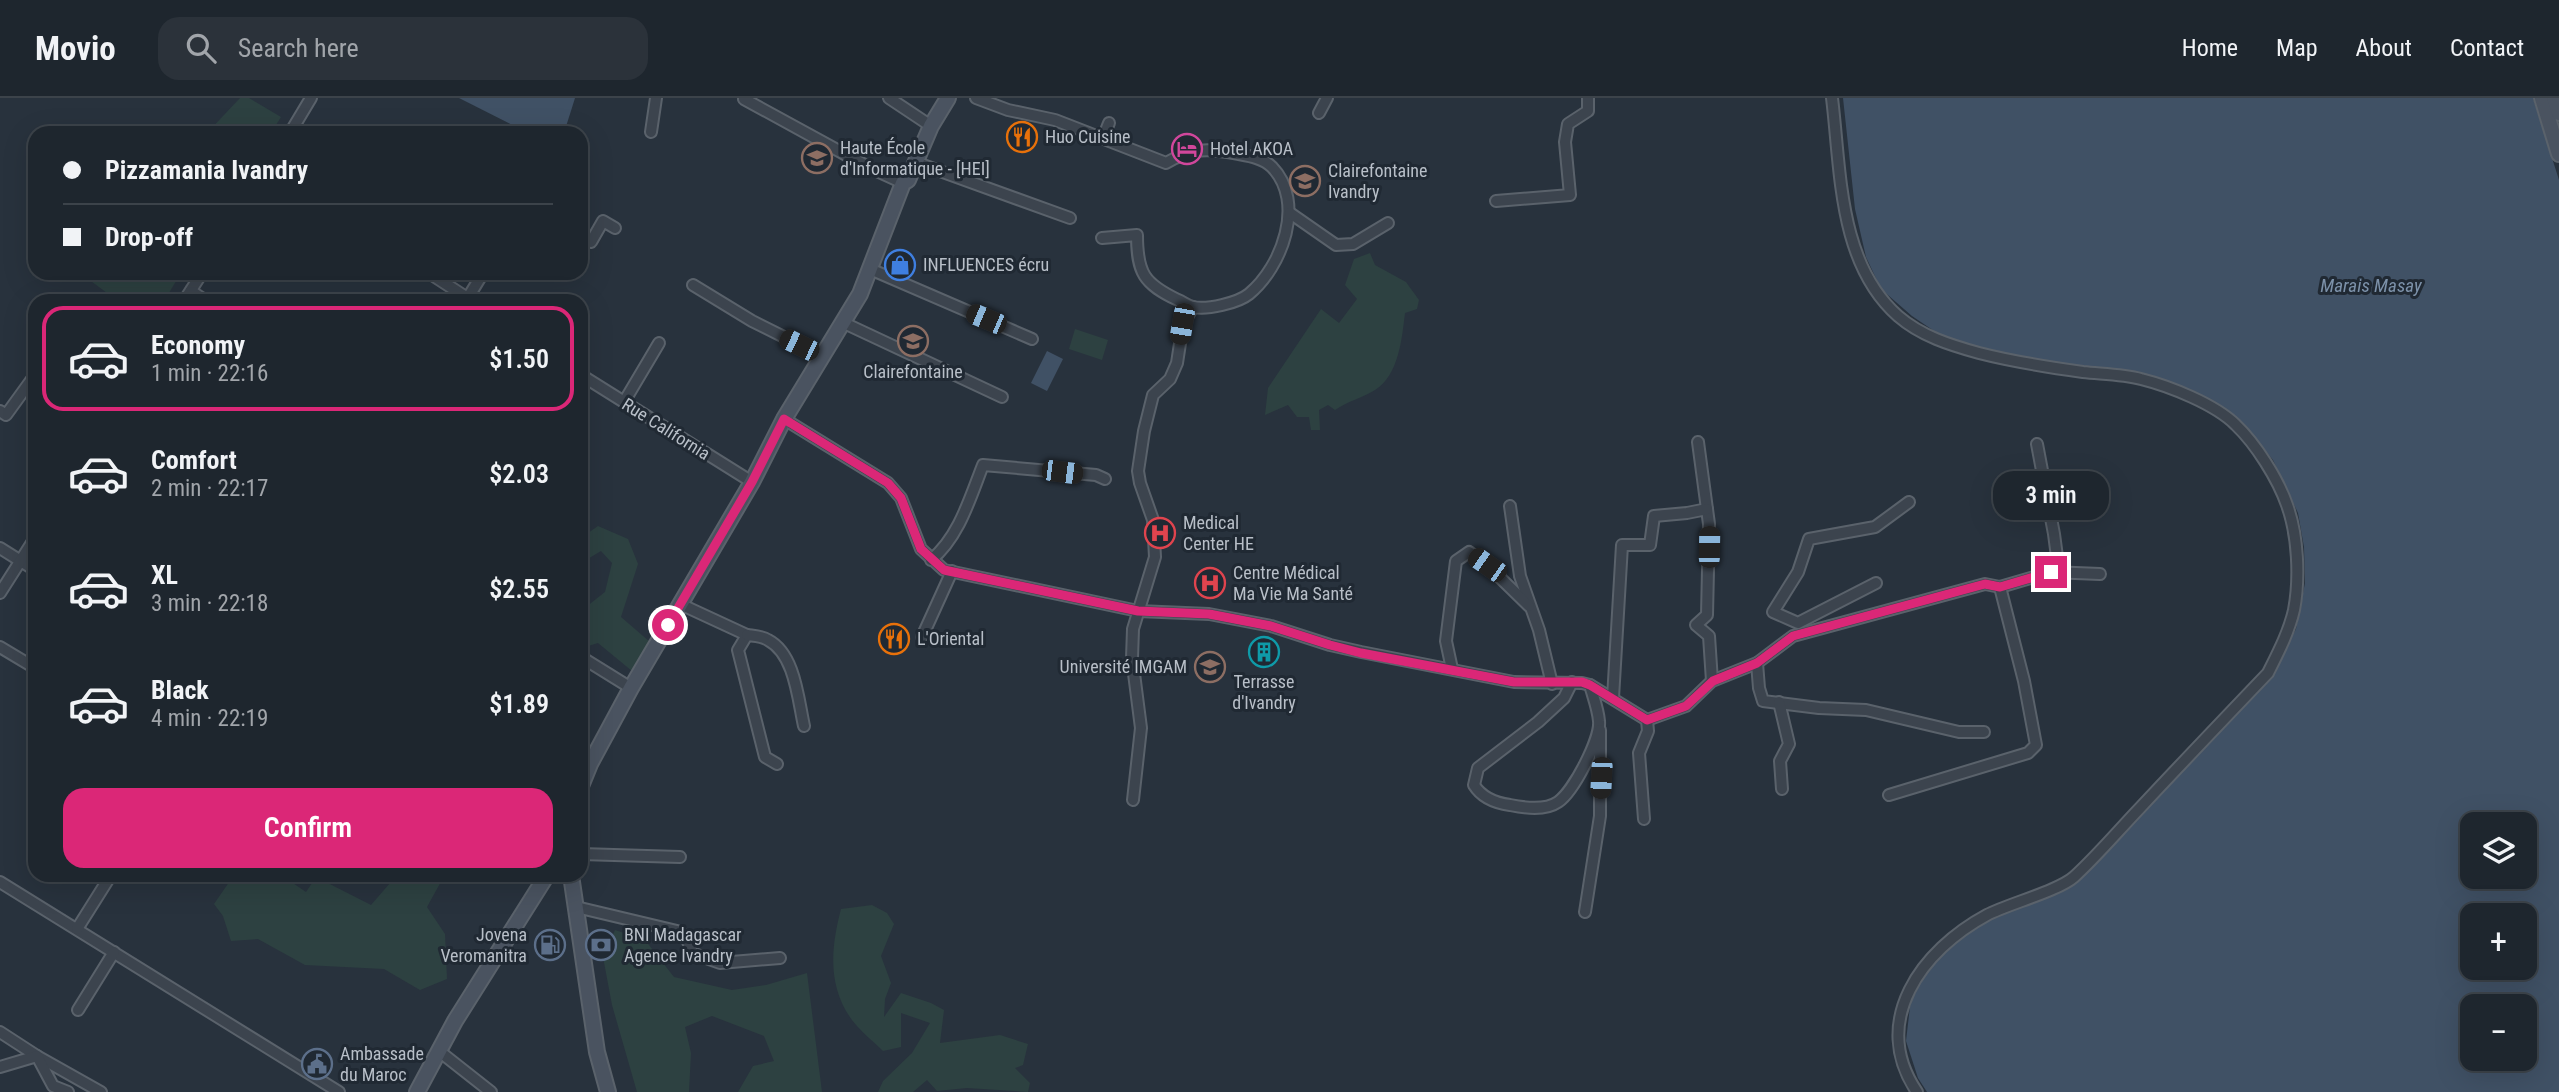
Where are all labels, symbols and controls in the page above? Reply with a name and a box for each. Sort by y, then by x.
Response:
search box [158,17,648,80]
text: Movio [35,29,116,68]
icon: search [182,29,220,67]
text: Search here [238,33,359,63]
text: Home [2182,34,2238,62]
text: Map [2276,34,2318,62]
text: About [2356,34,2412,62]
text: Contact [2450,34,2524,62]
restaurant icon: Huo Cuisine [1005,120,1039,154]
place label: Huo Cuisine [1045,126,1131,147]
hotel icon: Hotel AKOA [1170,132,1204,166]
place label: Haute École d'Informatique - [HEI] [840,137,990,179]
place label: Hotel AKOA [1210,138,1294,159]
school or university icon: Haute École d'Informatique - [HEI] [800,141,834,175]
text: Pizzamania Ivandry [105,155,308,185]
place label: Clairefontaine Ivandry [1328,160,1428,202]
school or university icon: Clairefontaine Ivandry [1288,164,1322,198]
text: Drop-off [105,222,193,252]
shop icon: INFLUENCES écru [883,248,917,282]
place label: INFLUENCES écru [923,254,1049,275]
water label: Marais Masay [2320,274,2423,297]
car [963,301,1010,337]
car [1169,301,1196,347]
school or university icon: Clairefontaine [896,324,930,358]
car [776,326,823,364]
icon: car [67,327,130,390]
text: Economy [151,330,245,360]
text: $1.50 [489,344,549,374]
text: 1 min · 22:16 [151,360,268,387]
place label: Clairefontaine [863,361,963,382]
street label: Rue California [618,393,714,464]
icon: car [67,442,130,505]
text: Comfort [151,445,237,475]
text: $2.03 [489,459,549,489]
car [1040,459,1085,485]
callout: 3 min [1993,470,2109,519]
text: 2 min · 22:17 [151,475,268,502]
text: 3 min [2026,482,2076,509]
place label: Medical Center HE [1183,512,1254,554]
hospital icon: Medical Center HE [1143,516,1177,550]
car [1699,526,1720,568]
car [1464,544,1511,586]
route end [2035,556,2067,588]
icon: car [67,557,130,620]
text: XL [151,560,178,590]
place label: Centre Médical Ma Vie Ma Santé [1233,562,1353,604]
hospital icon: Centre Médical Ma Vie Ma Santé [1193,566,1227,600]
text: $2.55 [489,574,549,604]
text: 3 min · 22:18 [151,590,268,617]
route start [652,609,684,641]
restaurant icon: L'Oriental [877,622,911,656]
place label: L'Oriental [917,628,984,649]
building icon: Terrasse d'Ivandry [1247,635,1281,669]
school or university icon: Université IMGAM [1193,650,1227,684]
place label: Université IMGAM [1060,656,1187,677]
place label: Terrasse d'Ivandry [1232,671,1296,713]
icon: car [67,672,130,735]
text: Black [151,675,209,705]
text: $1.89 [489,689,549,719]
text: 4 min · 22:19 [151,705,268,732]
car [1590,756,1613,800]
button: Confirm [63,788,553,868]
map controls [2460,812,2537,1071]
button: layers [2460,812,2537,889]
button: + [2460,903,2537,980]
place label: Jovena Veromanitra [440,924,527,966]
place label: BNI Madagascar Agence Ivandry [624,924,742,966]
fuel station icon: Jovena Veromanitra [533,928,567,962]
bank icon: BNI Madagascar Agence Ivandry [584,928,618,962]
button: − [2460,994,2537,1071]
place label: Ambassade du Maroc [340,1043,424,1085]
public building icon: Ambassade du Maroc [300,1047,334,1081]

